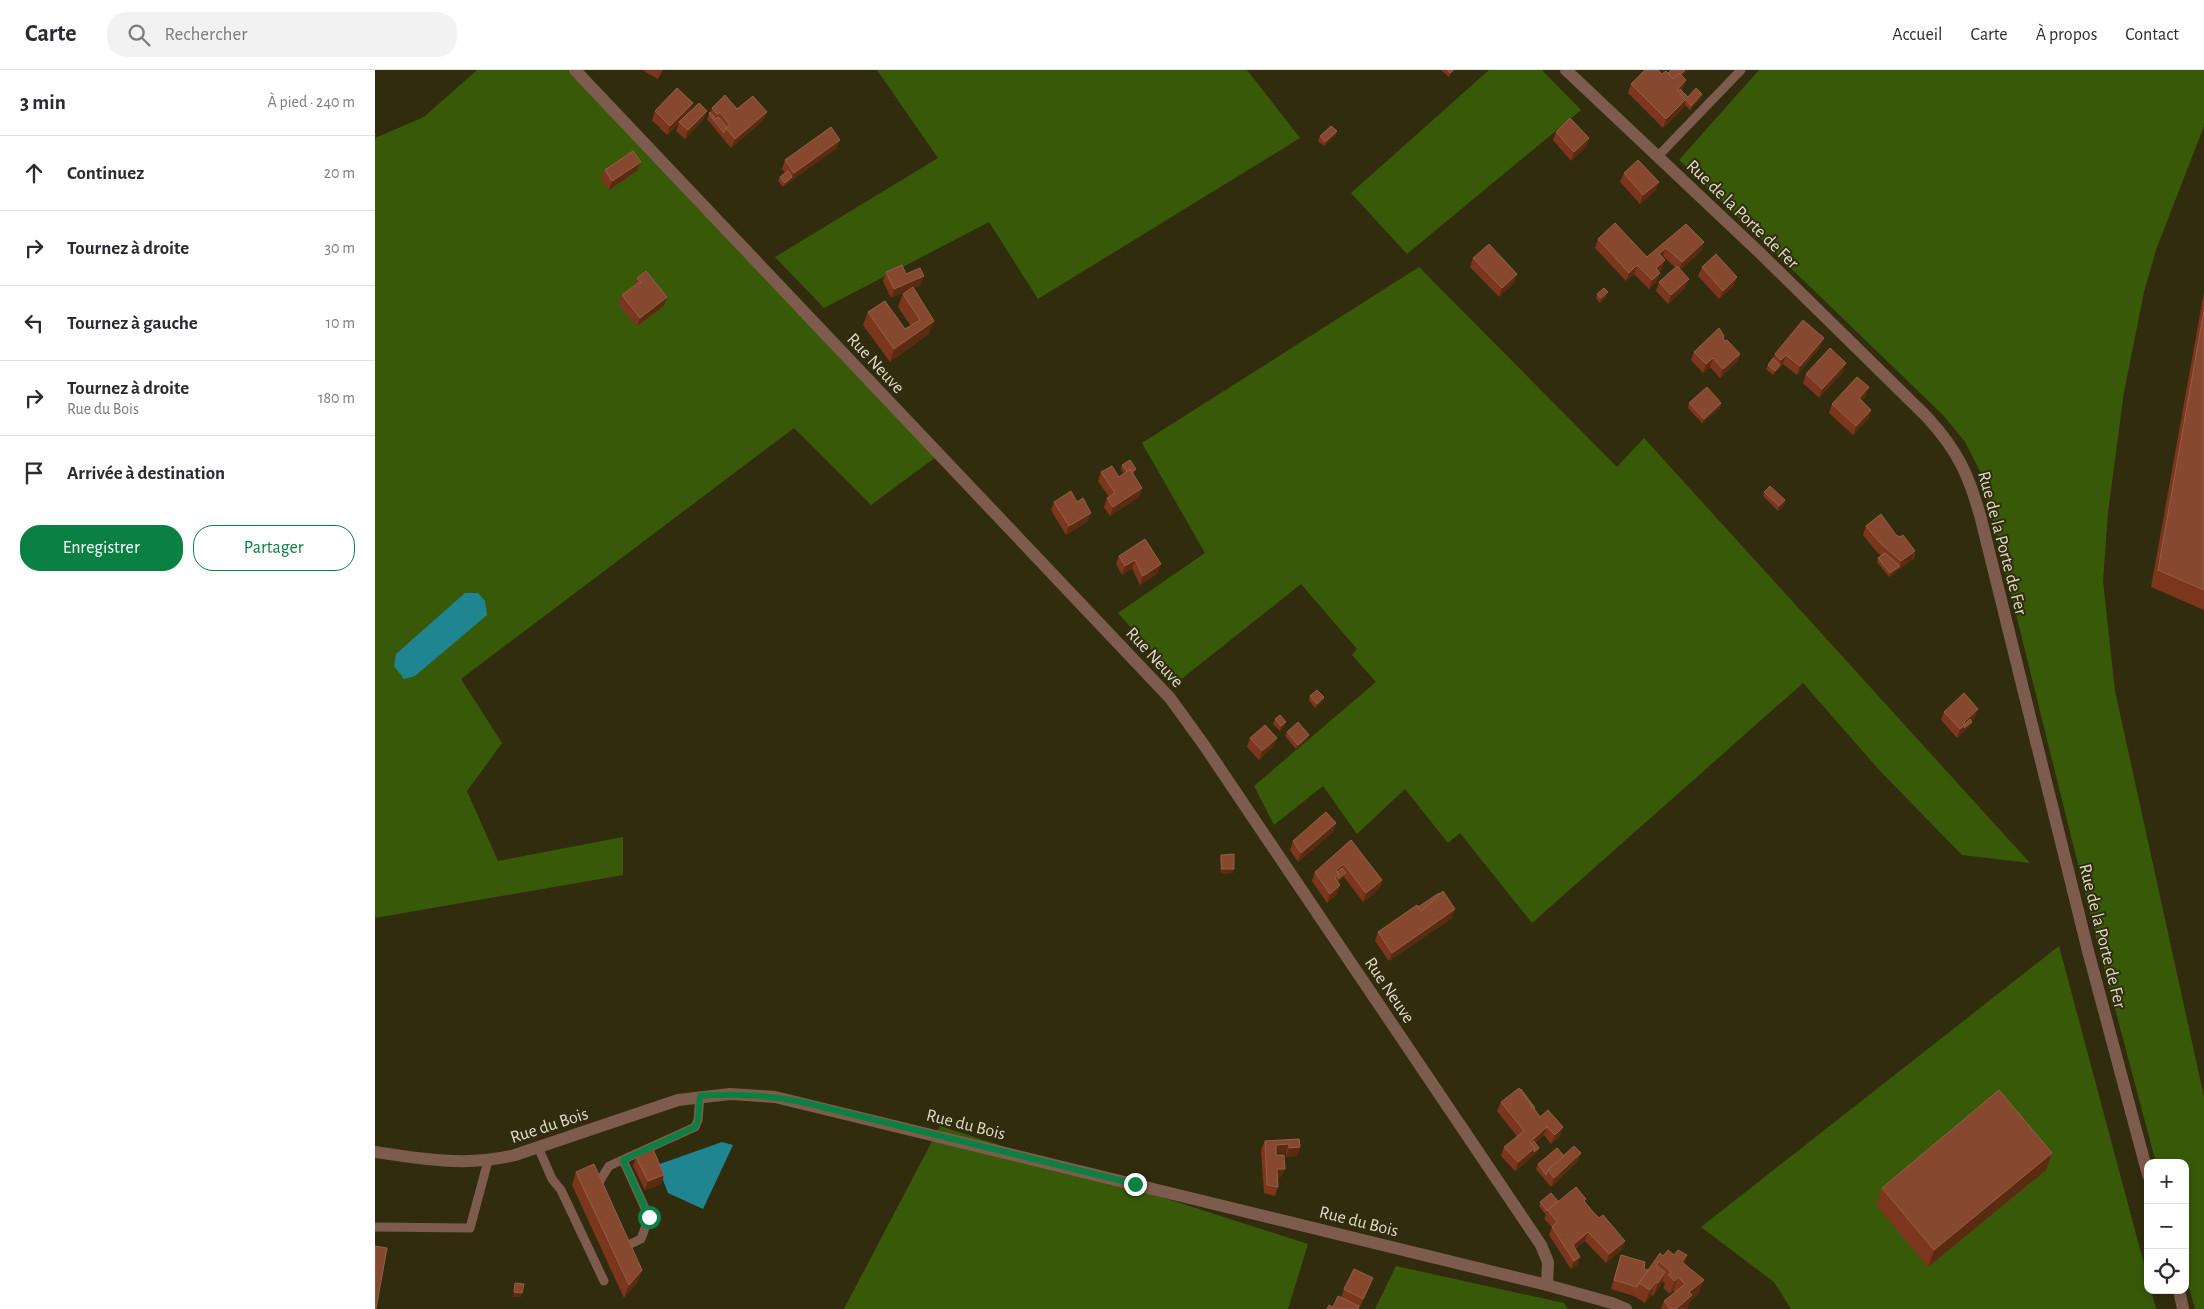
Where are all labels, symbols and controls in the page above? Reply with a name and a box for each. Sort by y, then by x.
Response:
search box [107,12,457,57]
icon: search [125,21,153,49]
text: Carte [25,22,77,46]
text: Rechercher [165,25,247,44]
text: Accueil [1892,26,1943,44]
text: Carte [1971,26,2008,44]
text: À propos [2036,26,2097,44]
text: Contact [2125,26,2179,44]
text: 3 min [20,92,66,113]
text: À pied · 240 m [268,94,355,110]
street label: Rue de la Porte de Fer [1683,157,1802,273]
icon: ahead [20,159,48,187]
text: Continuez [67,164,144,183]
text: 20 m [324,165,355,181]
icon: right [20,234,48,262]
text: Tournez à droite [67,239,189,258]
text: 30 m [325,240,355,256]
icon: left [20,309,48,337]
text: Tournez à gauche [67,314,198,333]
text: 10 m [326,315,355,331]
street label: Rue Neuve [843,330,907,397]
text: Tournez à droite [67,379,189,398]
icon: right [20,384,48,412]
text: 180 m [318,390,355,406]
text: Rue du Bois [67,401,139,417]
icon: arrive [20,459,48,487]
text: Arrivée à destination [67,464,225,483]
street label: Rue de la Porte de Fer [1974,469,2030,617]
button: Enregistrer [20,525,183,571]
button: Partager [193,525,355,571]
street label: Rue Neuve [1122,624,1186,691]
street label: Rue de la Porte de Fer [2075,862,2129,1010]
street label: Rue Neuve [1361,954,1418,1027]
street label: Rue du Bois [508,1105,591,1147]
street label: Rue du Bois [924,1106,1007,1143]
map controls [2144,1159,2189,1294]
button: + [2144,1159,2189,1204]
route end [1124,1173,1147,1196]
street label: Rue du Bois [1317,1203,1400,1240]
button: − [2144,1204,2189,1249]
route start [638,1206,661,1229]
button: locate [2144,1249,2189,1294]

